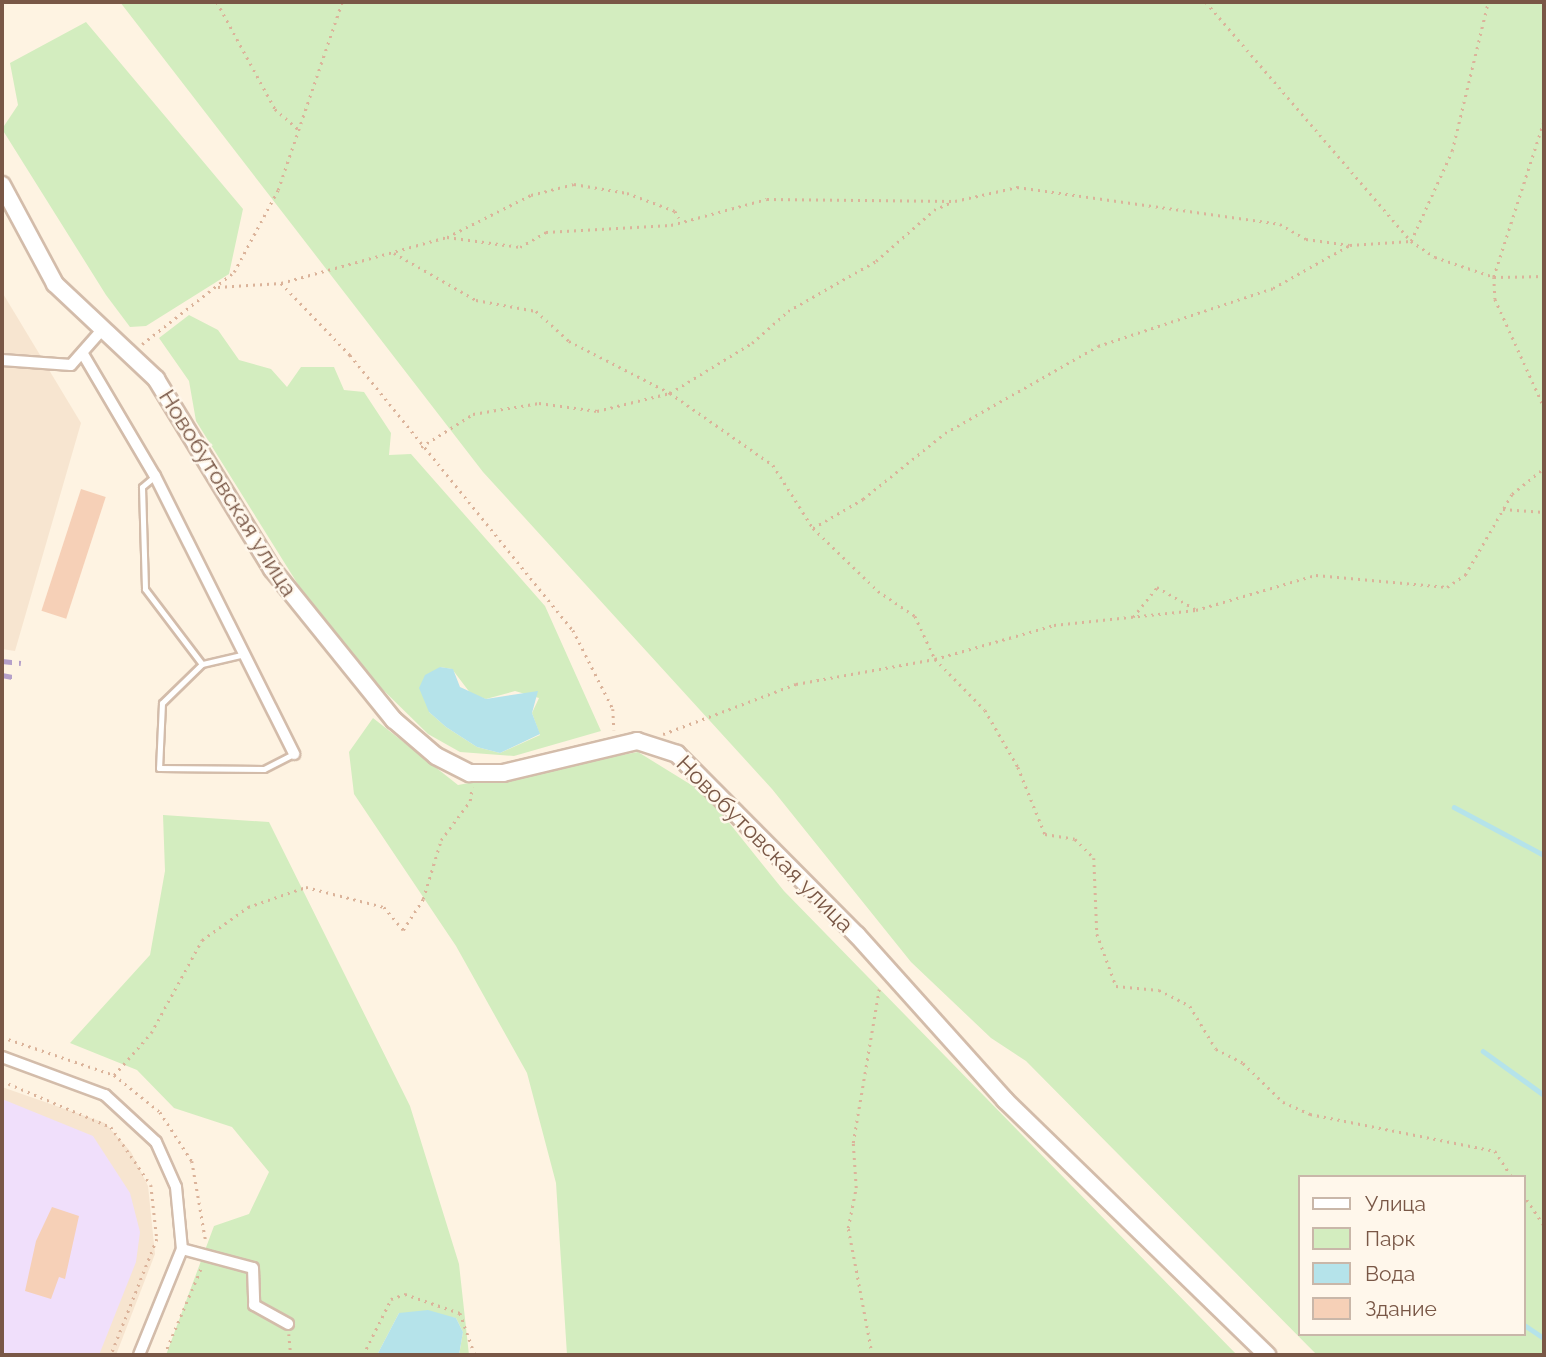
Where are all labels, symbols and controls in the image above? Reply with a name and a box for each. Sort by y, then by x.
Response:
street label: Новобутовская улица [153,384,303,602]
street label: Новобутовская улица [671,750,859,938]
legend [1298,1175,1525,1336]
text: Улица [1365,1191,1426,1216]
text: Парк [1365,1226,1415,1251]
text: Вода [1365,1261,1415,1286]
text: Здание [1365,1296,1437,1321]

